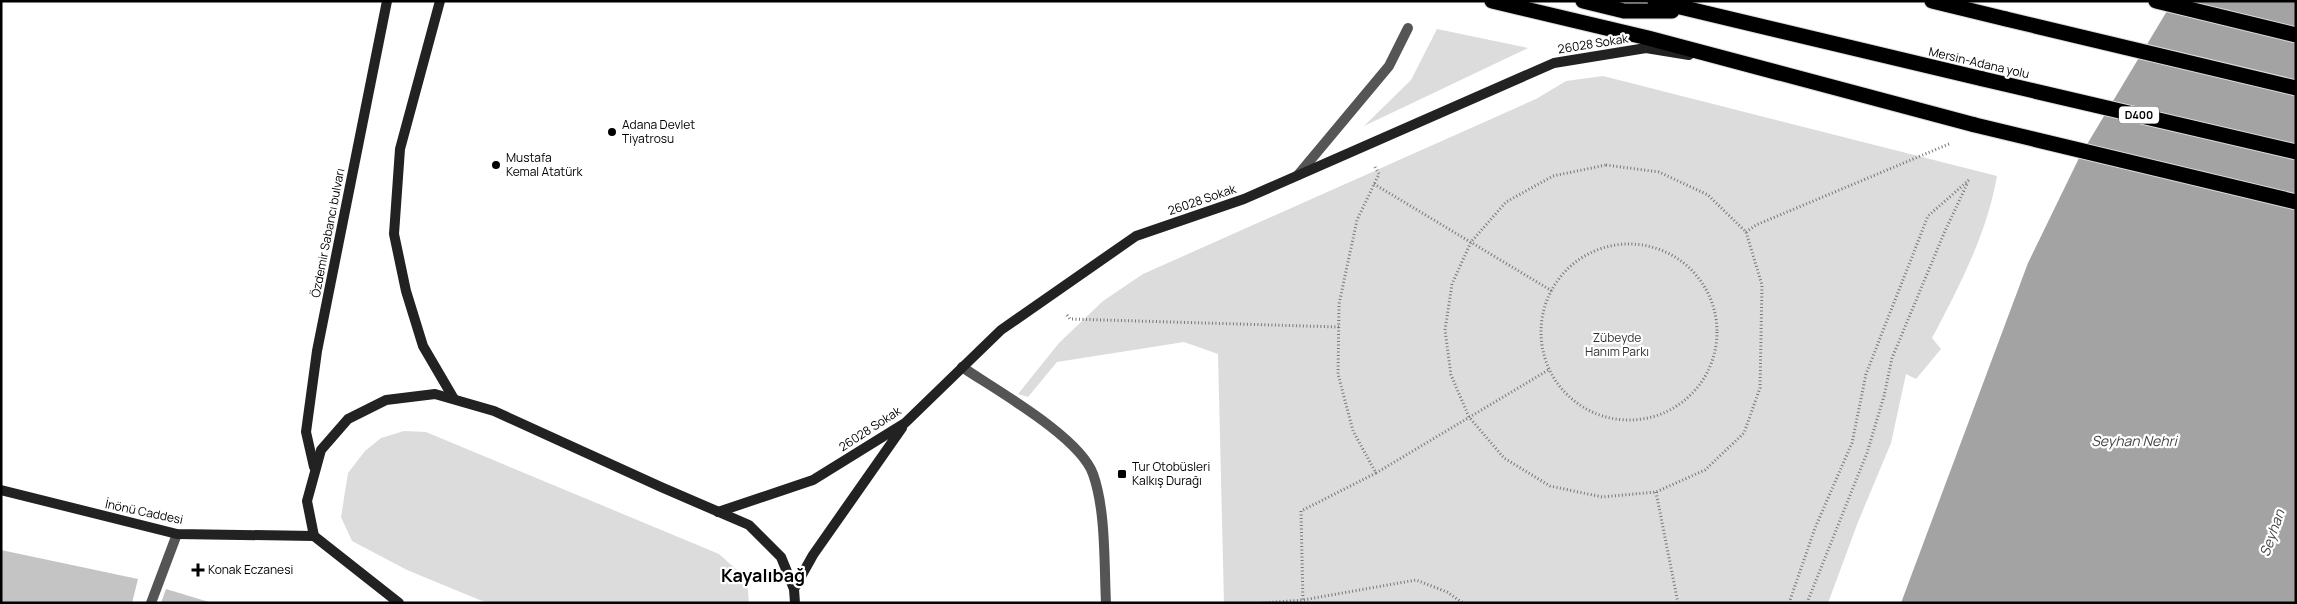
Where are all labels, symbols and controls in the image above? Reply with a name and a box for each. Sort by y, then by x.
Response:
street label: 26028 Sokak [1557,29,1630,57]
street label: Mersin-Adana yolu [1927,43,2031,82]
road number: D400 [2119,106,2159,124]
place label: Adana Devlet Tiyatrosu [622,116,695,147]
marker: Adana Devlet Tiyatrosu [606,126,618,138]
place label: Mustafa Kemal Atatürk [506,149,584,180]
marker: Mustafa Kemal Atatürk [490,159,502,171]
street label: Özdemir Sabancı bulvarı [307,167,348,299]
street label: 26028 Sokak [1166,180,1239,219]
park label: Zübeyde Hanım Parkı [1585,329,1649,360]
street label: 26028 Sokak [835,402,905,455]
water label: Seyhan Nehri [2091,431,2179,450]
place label: Tur Otobüsleri Kalkış Durağı [1132,458,1210,489]
marker: Tur Otobüsleri Kalkış Durağı [1116,468,1128,480]
street label: İnönü Caddesi [104,495,185,528]
water label: Seyhan [2255,506,2289,559]
place label: Konak Eczanesi [208,561,293,578]
district label: Kayalıbağ [721,563,805,587]
marker: Konak Eczanesi [192,564,204,576]

